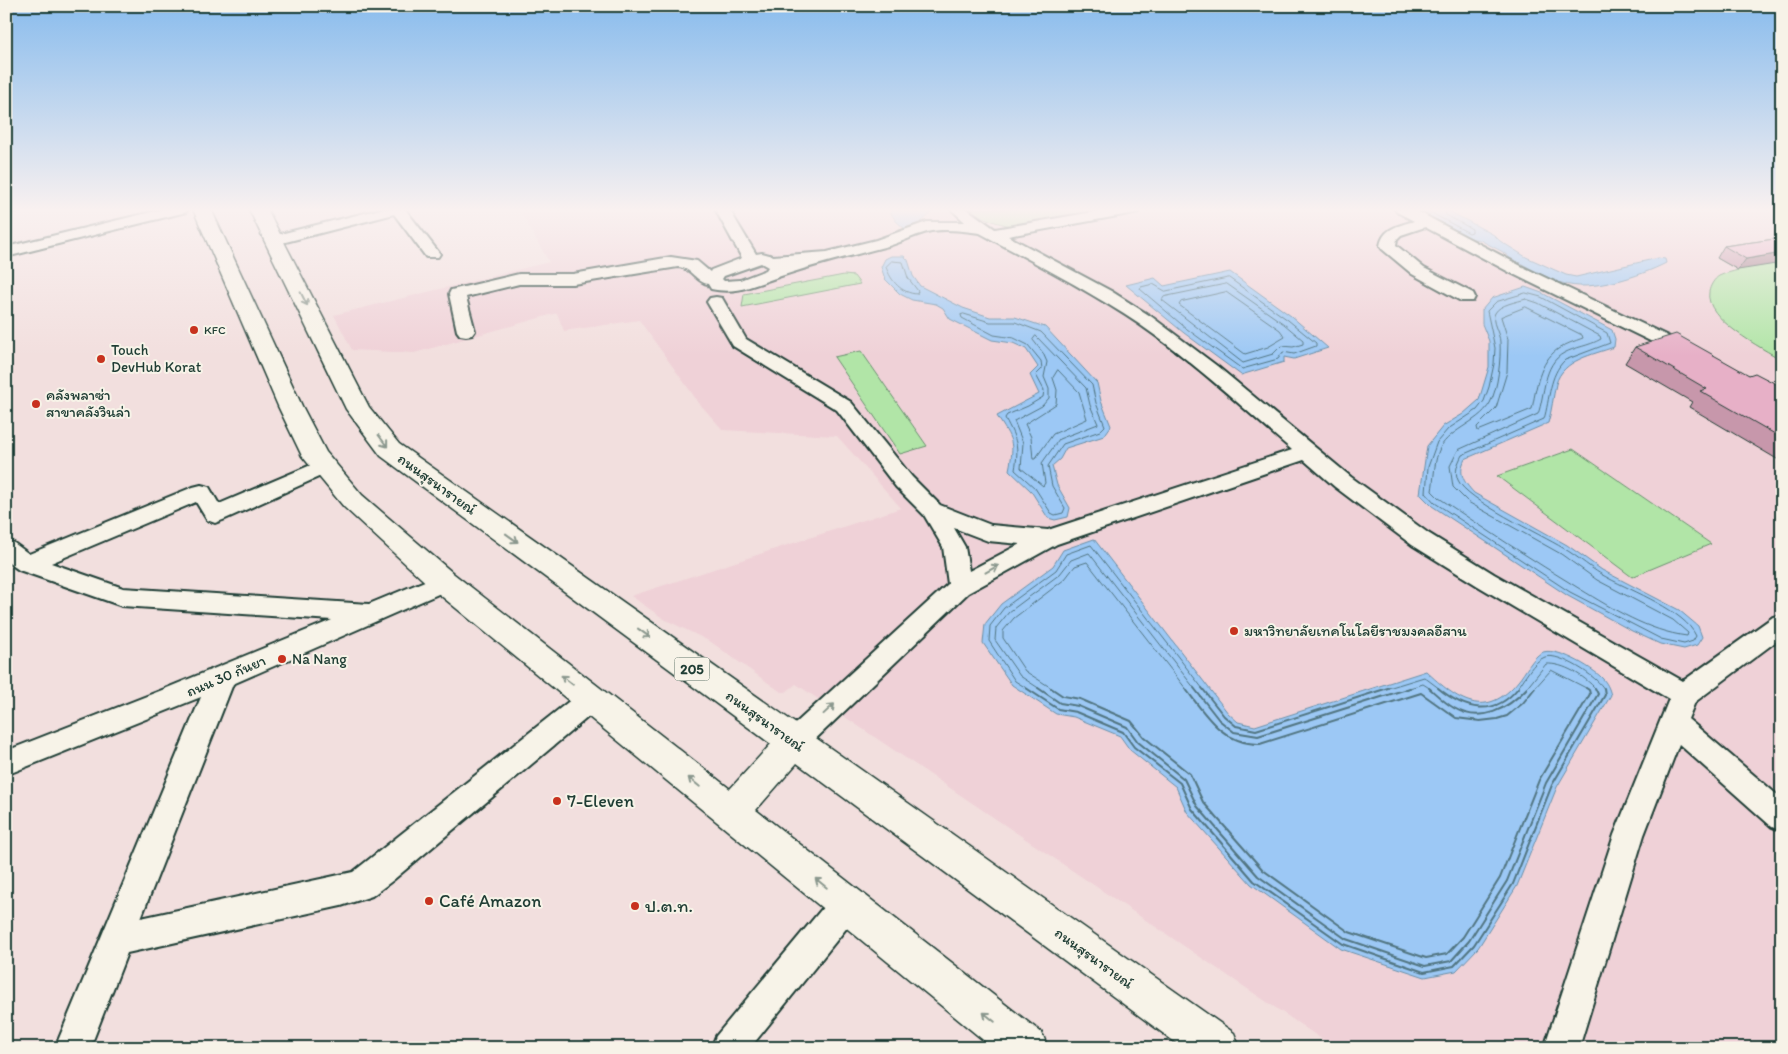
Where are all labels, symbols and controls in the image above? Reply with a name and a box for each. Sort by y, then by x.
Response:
one-way arrow [300,291,309,306]
place label: KFC [204,323,226,337]
marker: KFC [188,324,200,336]
place label: Touch DevHub Korat [111,341,202,376]
marker: Touch DevHub Korat [95,353,107,365]
place label: คลังพลาซ่า สาขาคลังวินล่า [46,386,130,421]
marker: คลังพลาซ่า สาขาคลังวินล่า [30,398,42,410]
one-way arrow [377,434,388,447]
street label: ถนนสุรนารายณ์ [394,449,480,520]
one-way arrow [505,533,519,543]
one-way arrow [984,564,999,574]
place label: มหาวิทยาลัยเทคโนโลยีราชมงคลอีสาน [1244,622,1467,640]
marker: มหาวิทยาลัยเทคโนโลยีราชมงคลอีสาน [1228,625,1240,637]
one-way arrow [637,628,650,639]
place label: Na Nang [292,650,347,668]
street label: ถนน 30 กันยา [184,651,268,701]
marker: Na Nang [276,653,288,665]
road number: 205 [674,658,710,681]
one-way arrow [561,675,574,686]
street label: ถนนสุรนารายณ์ [722,686,808,757]
one-way arrow [823,703,836,715]
one-way arrow [688,776,701,787]
place label: 7-Eleven [567,790,634,812]
marker: 7-Eleven [551,795,563,807]
one-way arrow [815,878,828,889]
place label: Café Amazon [439,890,541,912]
marker: Café Amazon [423,895,435,907]
place label: ป.ต.ท. [645,895,693,917]
marker: ป.ต.ท. [629,900,641,912]
street label: ถนนสุรนารายณ์ [1051,923,1137,994]
one-way arrow [983,1012,996,1023]

